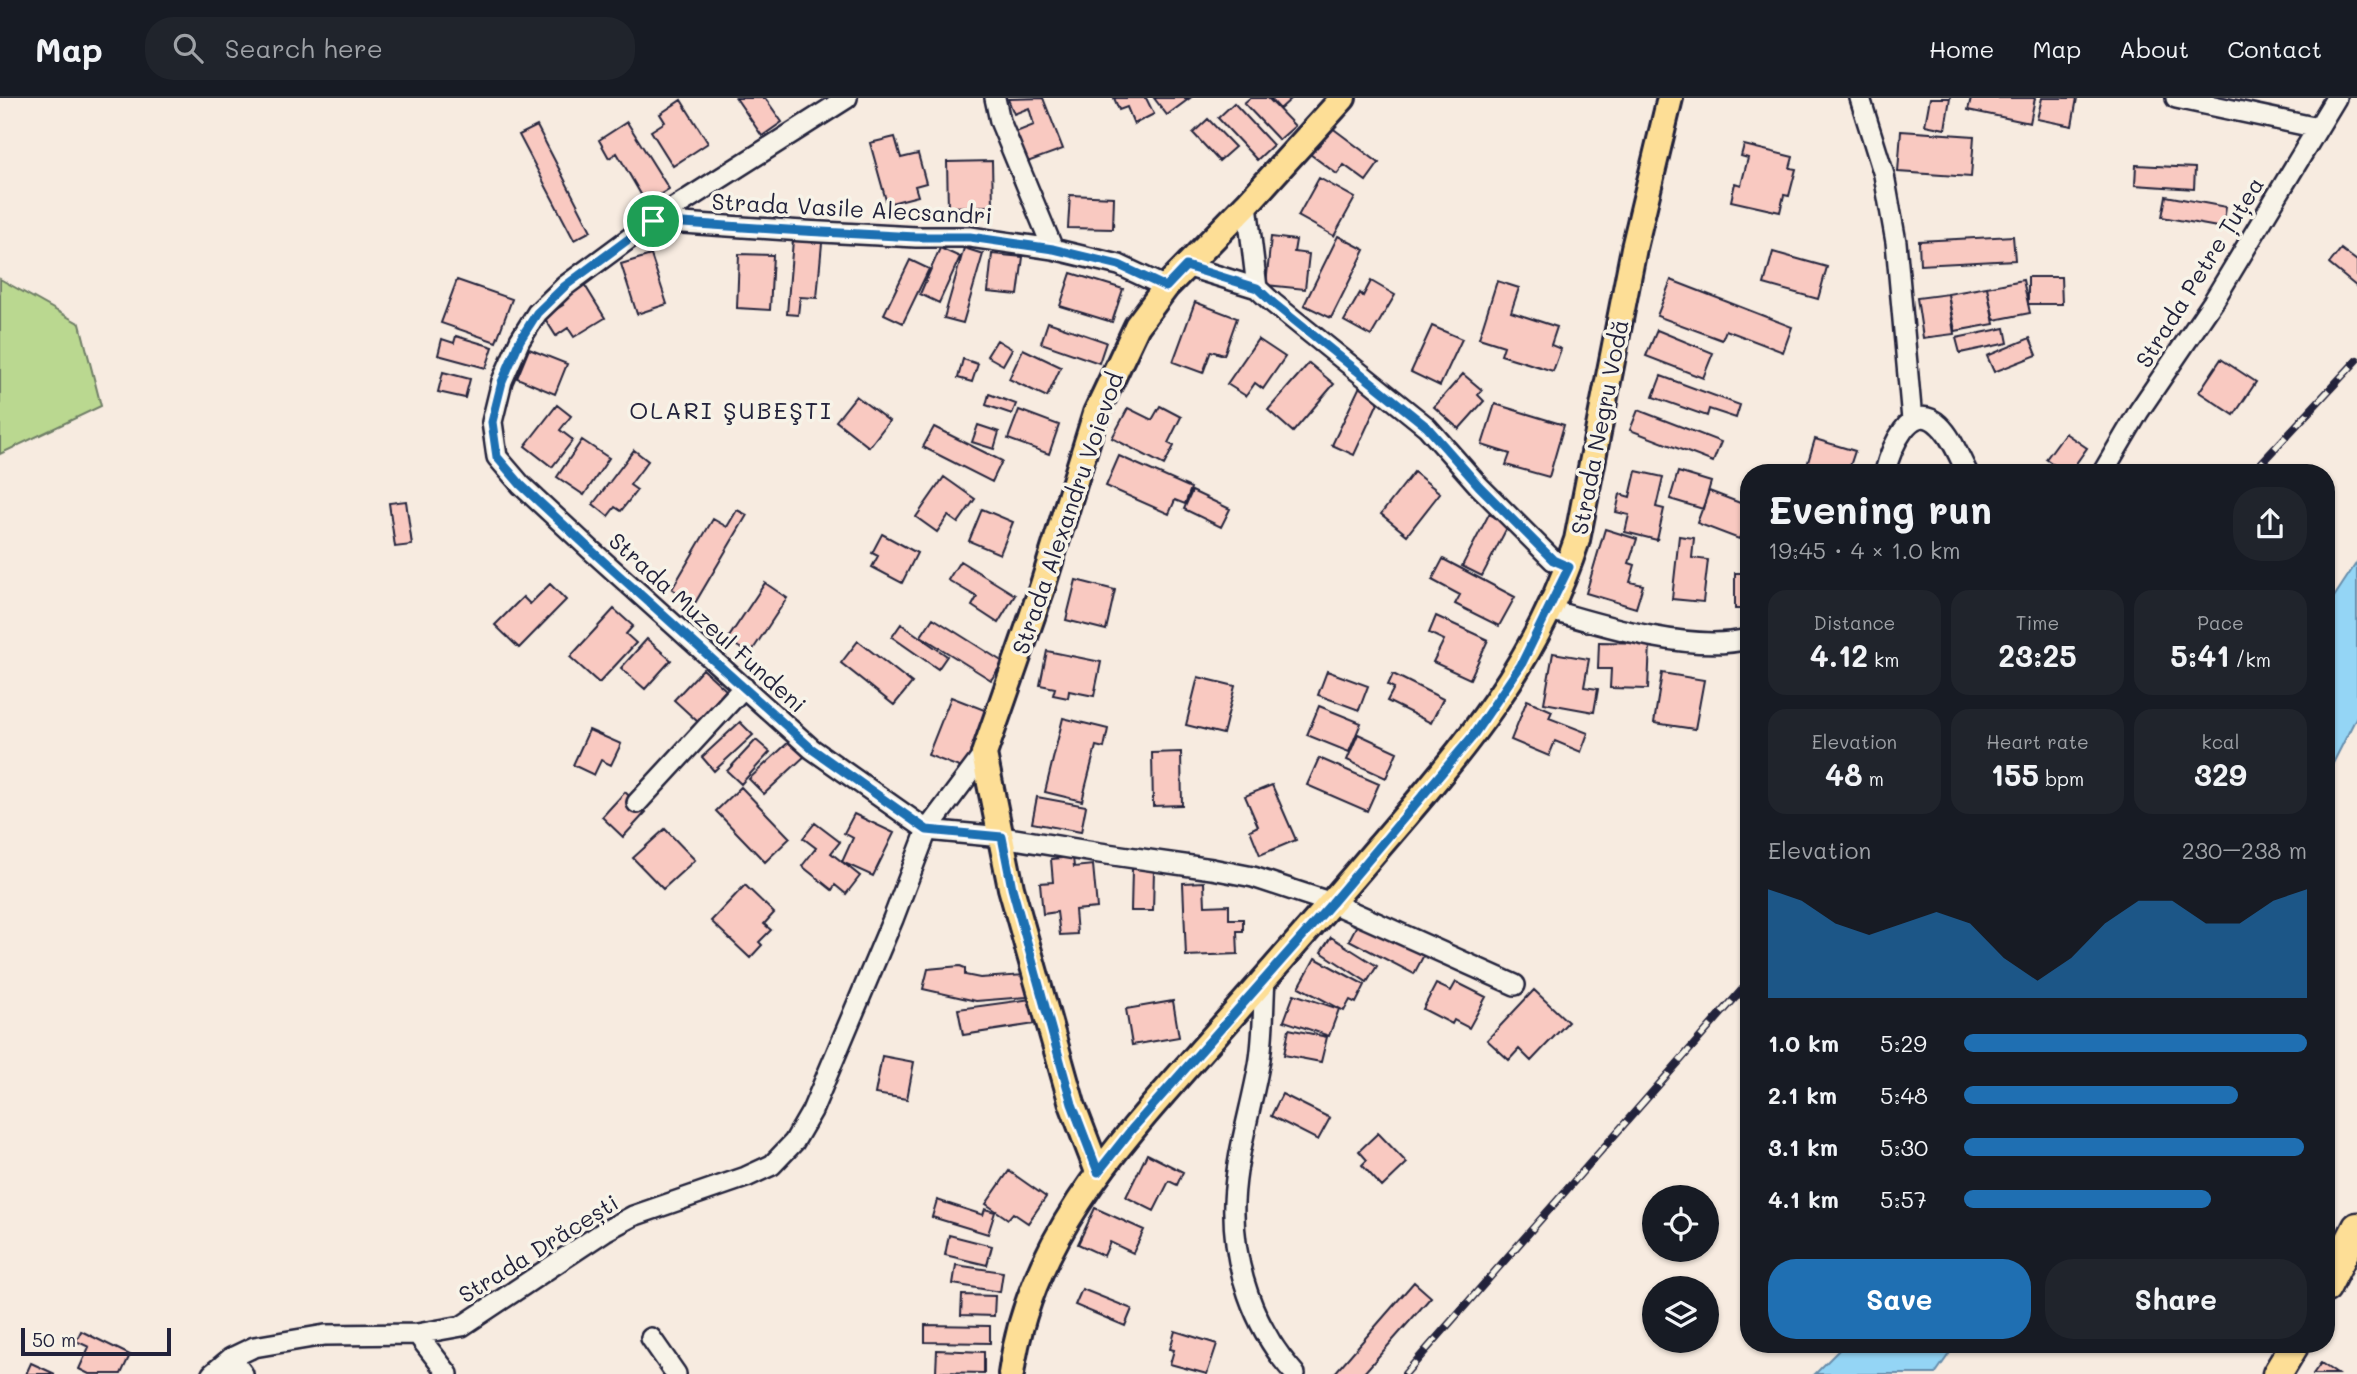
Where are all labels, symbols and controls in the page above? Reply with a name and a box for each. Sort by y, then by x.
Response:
search box [145,17,635,80]
text: Map [35,27,103,70]
icon: search [169,29,207,67]
text: Search here [225,31,383,65]
text: Home [1929,33,1994,64]
text: Map [2032,33,2081,64]
text: About [2119,33,2189,64]
text: Contact [2227,33,2322,64]
street label: Strada Petre Țuțea [2128,171,2271,374]
street label: Strada Vasile Alecsandri [711,186,993,230]
pin [623,191,683,251]
icon: arrive [634,202,672,240]
street label: Strada Negru Vodă [1563,317,1635,537]
street label: Strada Alexandru Voievod [1005,368,1129,658]
district label: OLARI ŞUBEŞTI [629,394,833,425]
text: Evening run [1768,484,1992,534]
button: share [2233,487,2307,561]
street label: Strada Muzeul Fundeni [603,525,813,719]
text: 19:45 · 4 × 1.0 km [1768,535,1961,565]
text: Distance [1814,610,1895,635]
text: Time [2016,610,2059,635]
text: Pace [2197,610,2244,635]
text: 4.12 [1810,635,1868,675]
text: 23:25 [1998,635,2077,675]
text: 5:41 [2170,635,2230,675]
text: km [1868,647,1899,672]
text: /km [2230,647,2271,672]
text: Elevation [1812,729,1897,754]
text: Heart rate [1986,729,2089,754]
text: kcal [2202,729,2239,754]
text: 48 [1825,754,1863,794]
text: 155 [1991,754,2039,794]
text: 329 [2194,754,2247,794]
text: m [1863,766,1884,791]
text: bpm [2039,766,2084,791]
text: Elevation [1768,835,1871,865]
text: 230–238 m [2182,835,2307,865]
text: 1.0 km [1768,1028,1839,1058]
text: 5:29 [1880,1028,1927,1058]
text: 2.1 km [1768,1080,1837,1110]
text: 5:48 [1880,1080,1928,1110]
text: 3.1 km [1768,1132,1838,1162]
text: 5:30 [1880,1132,1928,1162]
text: 4.1 km [1768,1184,1839,1214]
text: 5:57 [1880,1184,1927,1214]
map controls [1642,1185,1719,1353]
button: locate [1642,1185,1719,1262]
street label: Strada Drăcești [452,1187,624,1310]
button: Save [1768,1259,2031,1339]
button: Share [2045,1259,2307,1339]
button: layers [1642,1276,1719,1353]
scale bar [21,1325,172,1357]
text: 50 m [32,1327,76,1352]

